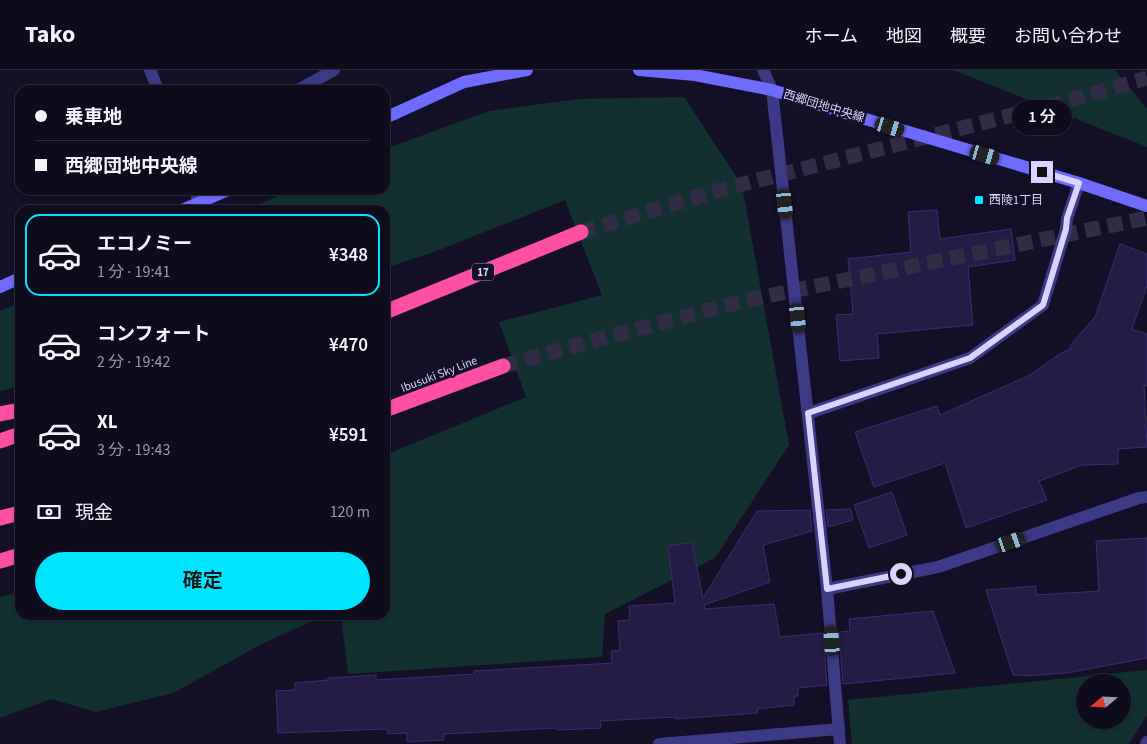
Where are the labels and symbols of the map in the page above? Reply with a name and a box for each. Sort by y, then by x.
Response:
street label: 西郷団地中央線 [781,86,867,127]
callout: 1 分 [1012,99,1072,134]
car [873,115,906,139]
car [968,144,1001,166]
route end [1031,161,1053,183]
car [775,188,794,220]
place label: 西陵1丁目 [989,192,1043,209]
marker: 西陵1丁目 [973,194,985,206]
road number: 17 [472,263,494,280]
car [788,302,807,334]
street label: Ibusuki Sky Line [398,352,480,397]
car [994,530,1027,554]
route start [890,563,912,585]
car [823,626,840,656]
north arrow [1076,674,1131,729]

